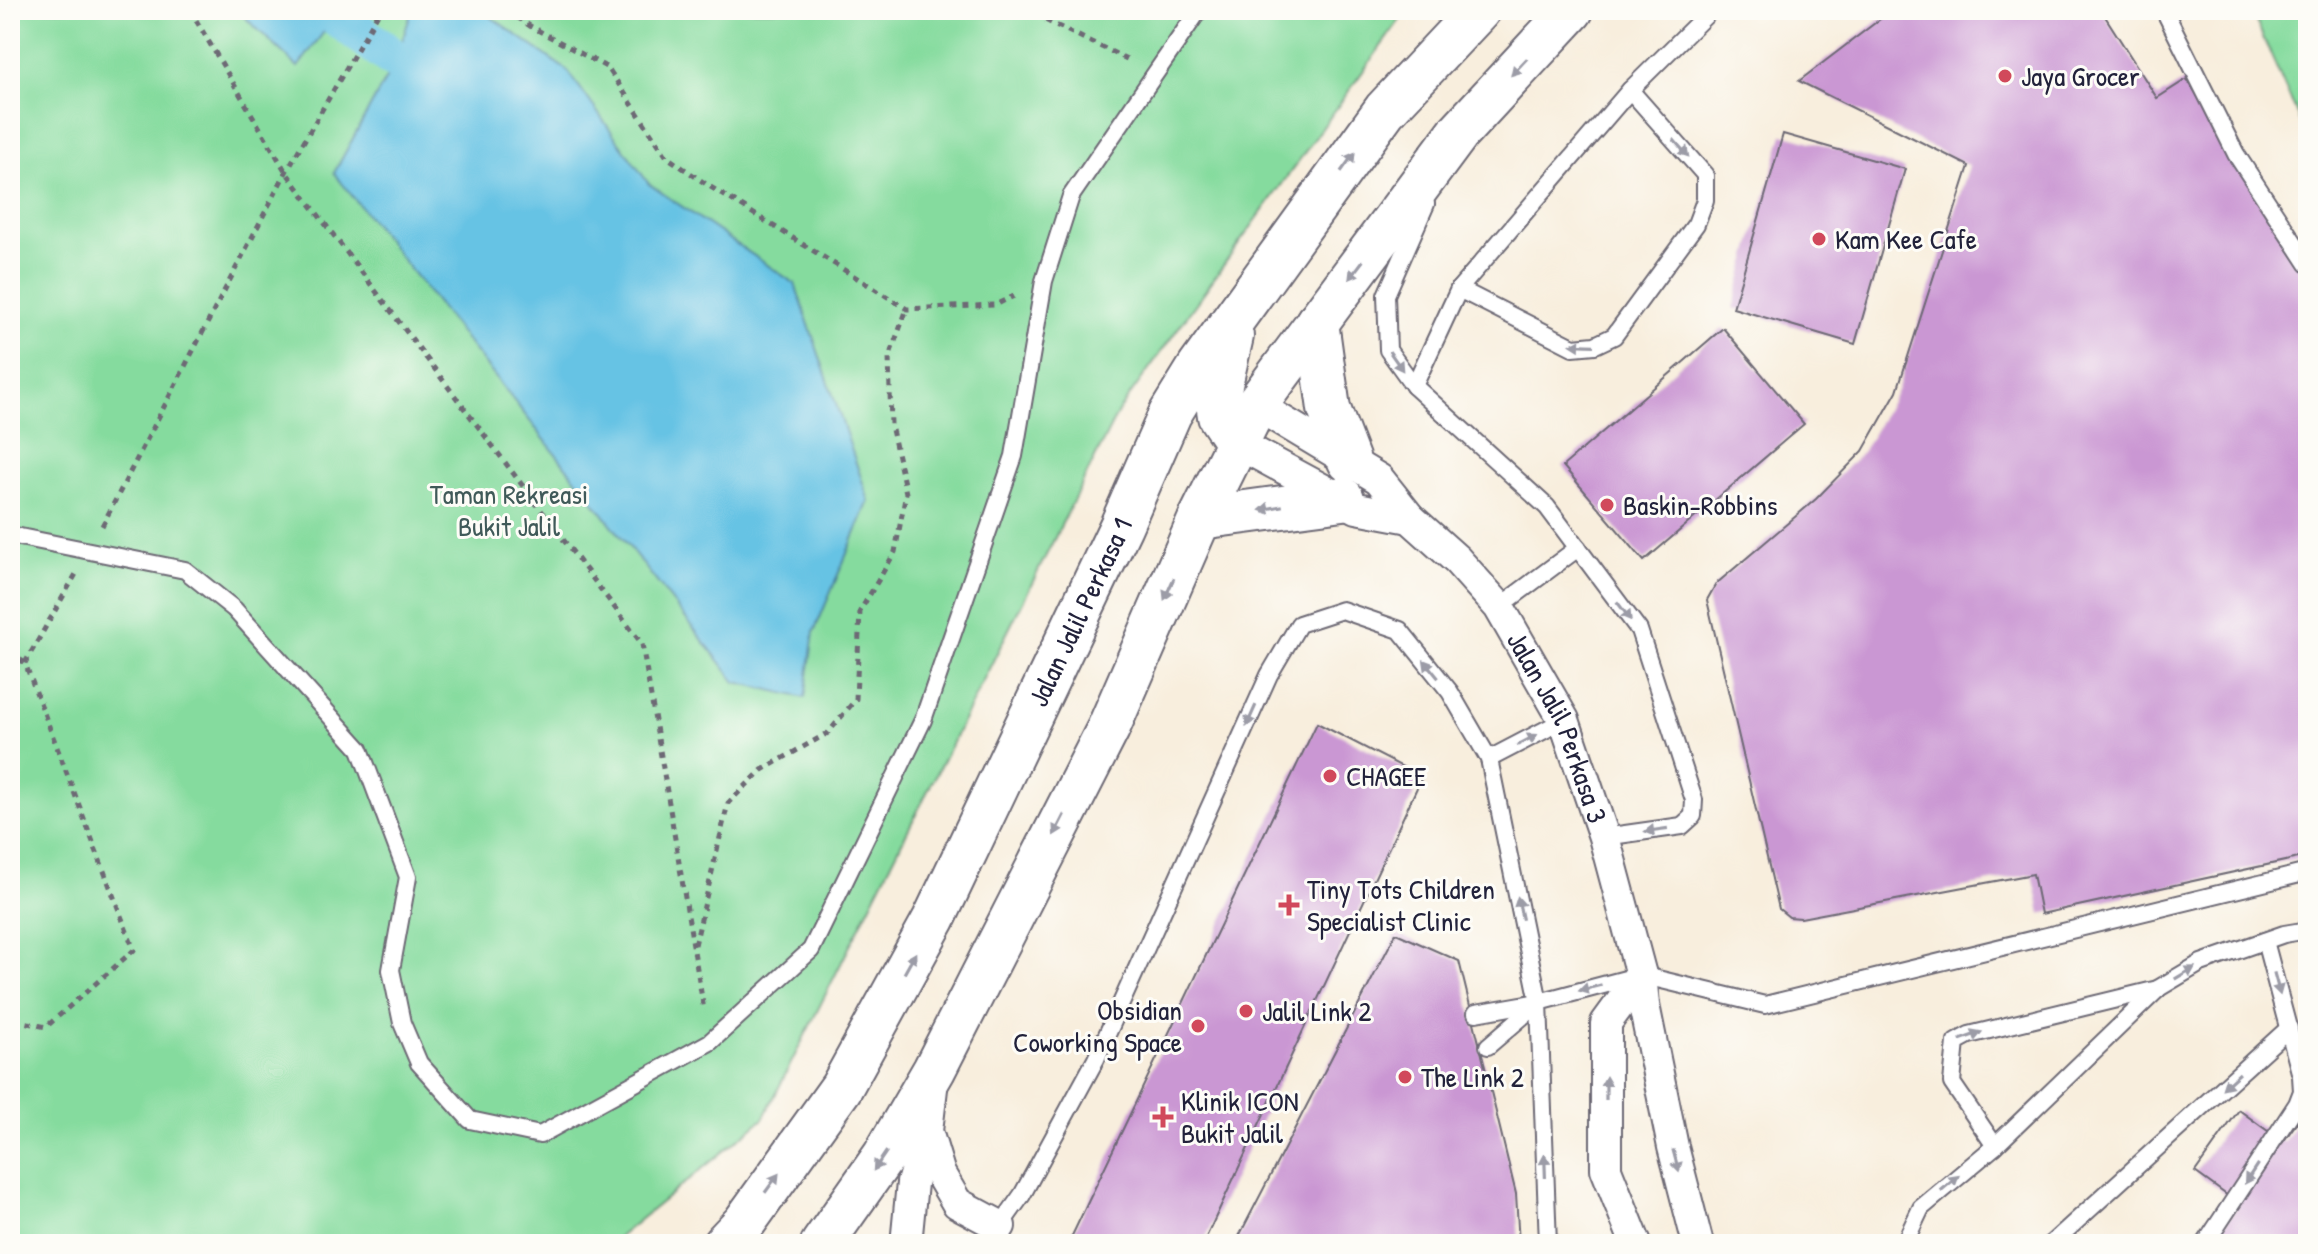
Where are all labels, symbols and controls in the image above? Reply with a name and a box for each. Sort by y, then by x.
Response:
place label: Jaya Grocer [2021,57,2140,95]
one-way arrow [1510,58,1528,77]
marker: Jaya Grocer [1996,67,2014,85]
one-way arrow [1672,139,1690,158]
one-way arrow [1339,152,1355,172]
place label: Kam Kee Cafe [1835,220,1977,258]
marker: Kam Kee Cafe [1810,230,1828,248]
one-way arrow [1348,259,1364,281]
one-way arrow [1568,338,1594,351]
one-way arrow [1388,351,1403,372]
park label: Taman Rekreasi Bukit Jalil [430,475,588,545]
place label: Baskin-Robbins [1623,486,1778,524]
marker: Baskin-Robbins [1598,496,1616,514]
one-way arrow [1259,502,1284,514]
street label: Jalan Jalil Perkasa 1 [1019,512,1141,713]
one-way arrow [1162,577,1175,601]
one-way arrow [1616,600,1632,621]
street label: Jalan Jalil Perkasa 3 [1498,625,1617,828]
one-way arrow [1423,659,1440,679]
one-way arrow [1244,704,1257,727]
one-way arrow [1516,733,1538,747]
place label: CHAGEE [1346,757,1426,795]
marker: CHAGEE [1321,767,1339,785]
one-way arrow [1052,813,1066,836]
one-way arrow [1643,824,1668,837]
place label: Tiny Tots Children Specialist Clinic [1307,870,1495,940]
marker: Tiny Tots Children Specialist Clinic [1278,894,1300,916]
one-way arrow [1513,895,1526,920]
one-way arrow [903,952,917,974]
one-way arrow [2174,966,2196,980]
one-way arrow [2271,972,2283,997]
one-way arrow [1578,983,1603,995]
place label: Obsidian Coworking Space [1013,991,1182,1061]
place label: Jalil Link 2 [1262,992,1371,1030]
marker: Jalil Link 2 [1237,1002,1255,1020]
marker: Obsidian Coworking Space [1189,1017,1207,1035]
one-way arrow [1959,1029,1983,1042]
place label: The Link 2 [1421,1058,1524,1096]
marker: The Link 2 [1396,1068,1414,1086]
one-way arrow [2222,1071,2241,1089]
one-way arrow [1600,1075,1612,1100]
place label: Klinik ICON Bukit Jalil [1181,1082,1299,1152]
marker: Klinik ICON Bukit Jalil [1152,1106,1174,1128]
one-way arrow [1671,1149,1683,1174]
one-way arrow [873,1151,888,1172]
one-way arrow [1538,1153,1551,1178]
one-way arrow [2245,1163,2259,1185]
one-way arrow [764,1173,779,1194]
one-way arrow [1940,1175,1960,1192]

